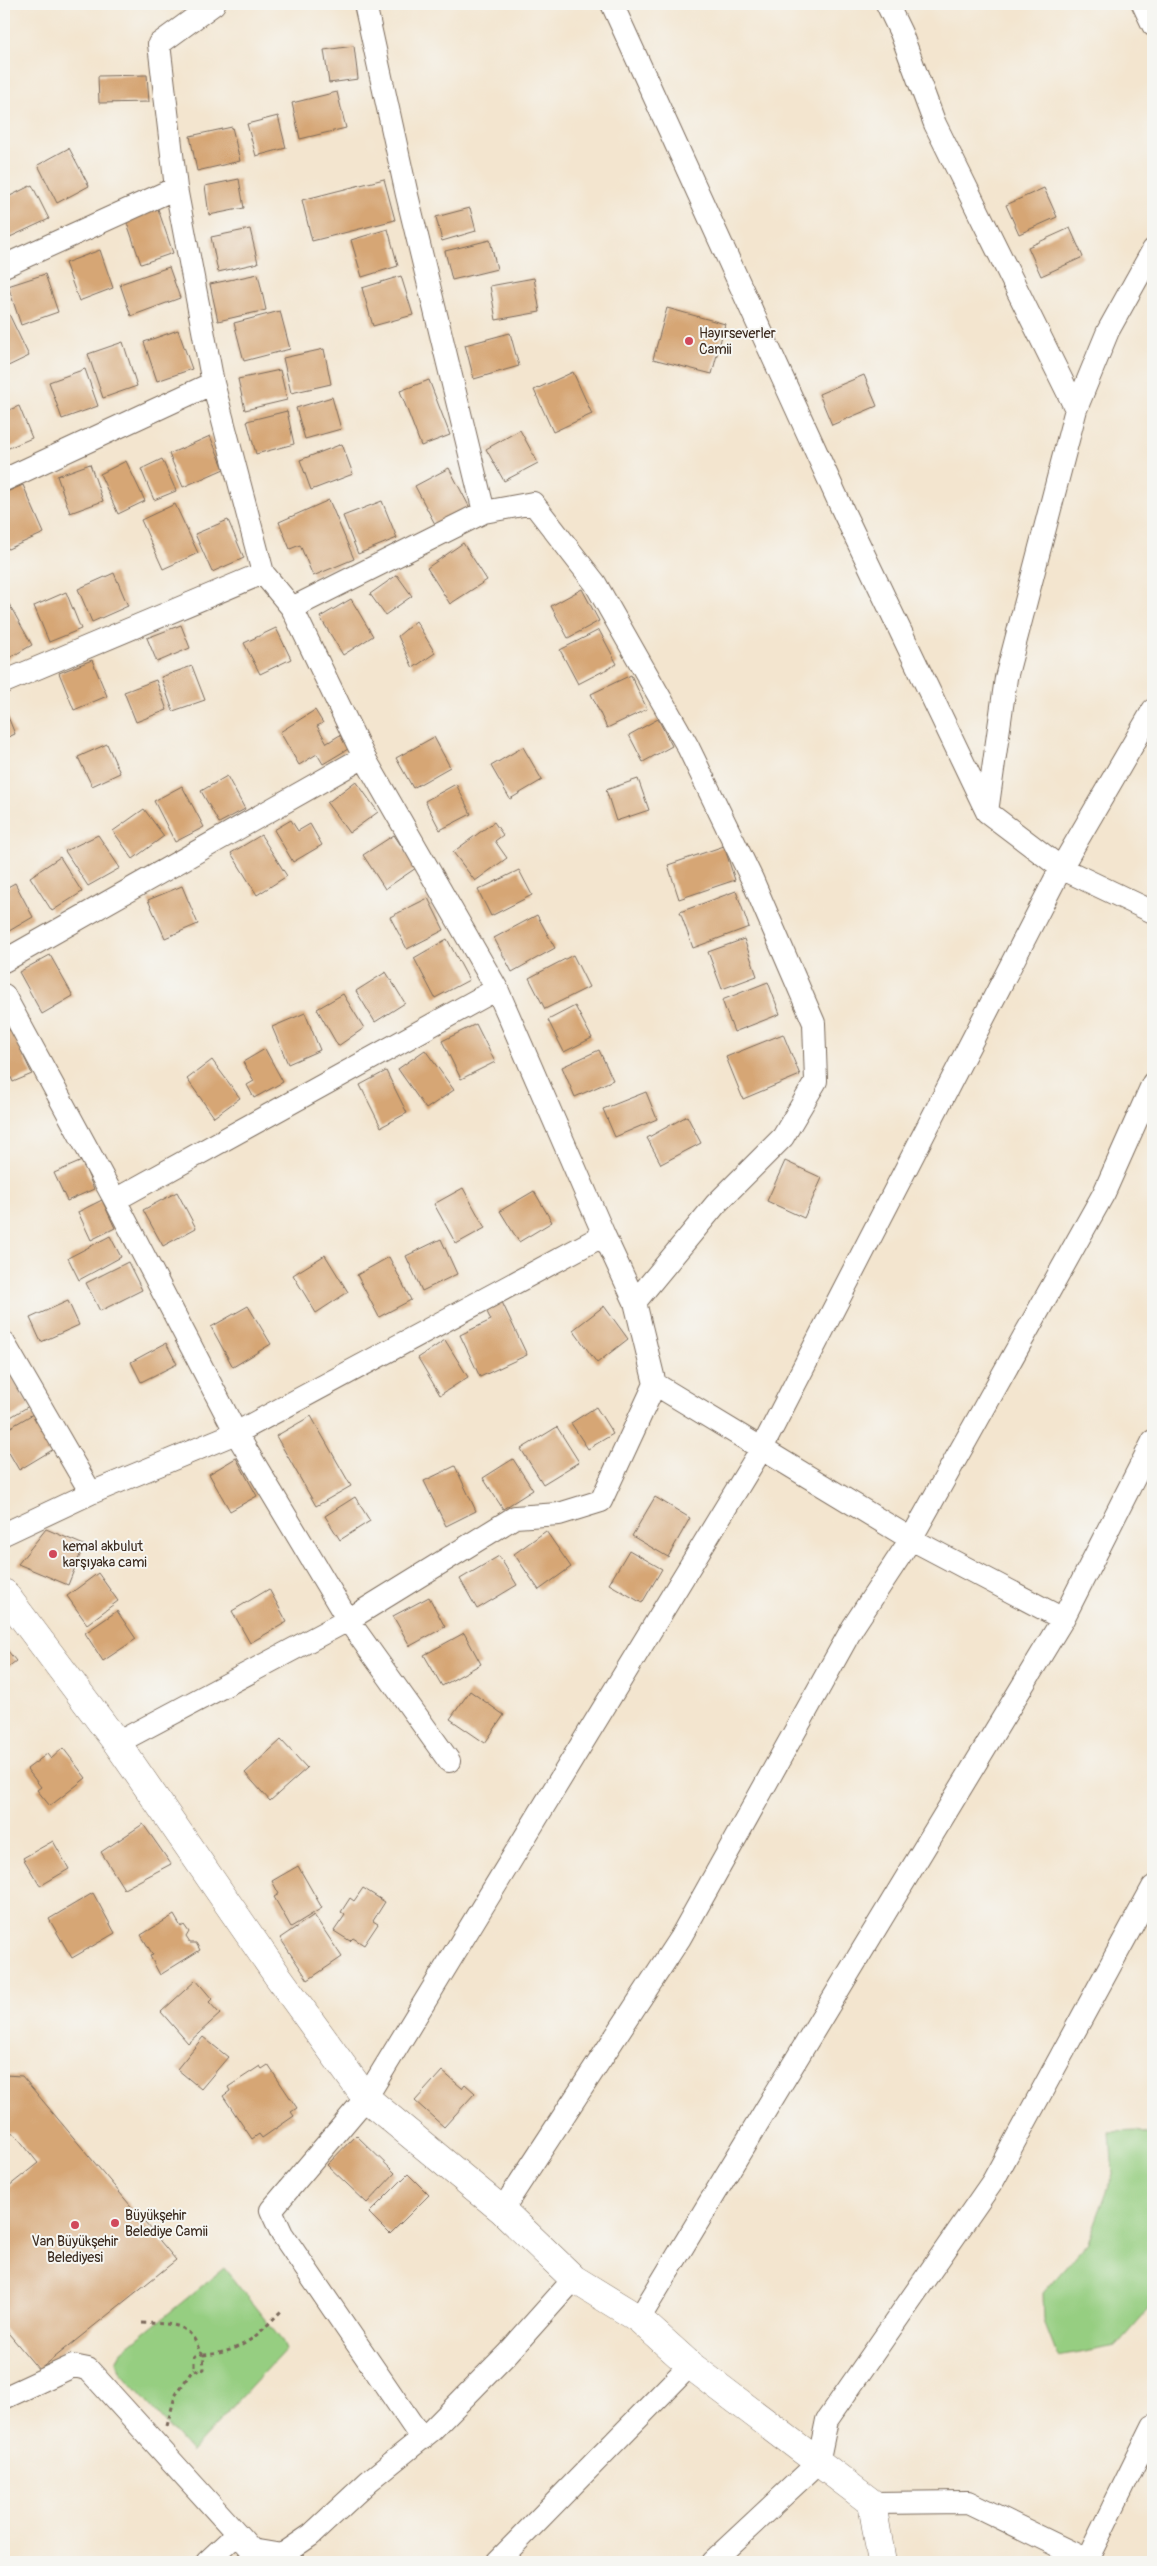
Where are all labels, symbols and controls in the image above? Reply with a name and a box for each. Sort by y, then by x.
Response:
place label: Hayırseverler Camii [699,325,776,358]
marker: Hayırseverler Camii [683,335,695,347]
place label: kemal akbulut karşıyaka cami [63,1538,147,1571]
marker: kemal akbulut karşıyaka cami [47,1548,59,1560]
place label: Büyükşehir Belediye Camii [125,2207,208,2240]
marker: Büyükşehir Belediye Camii [109,2217,121,2229]
marker: Van Büyükşehir Belediyesi [69,2219,81,2231]
place label: Van Büyükşehir Belediyesi [31,2233,119,2266]

